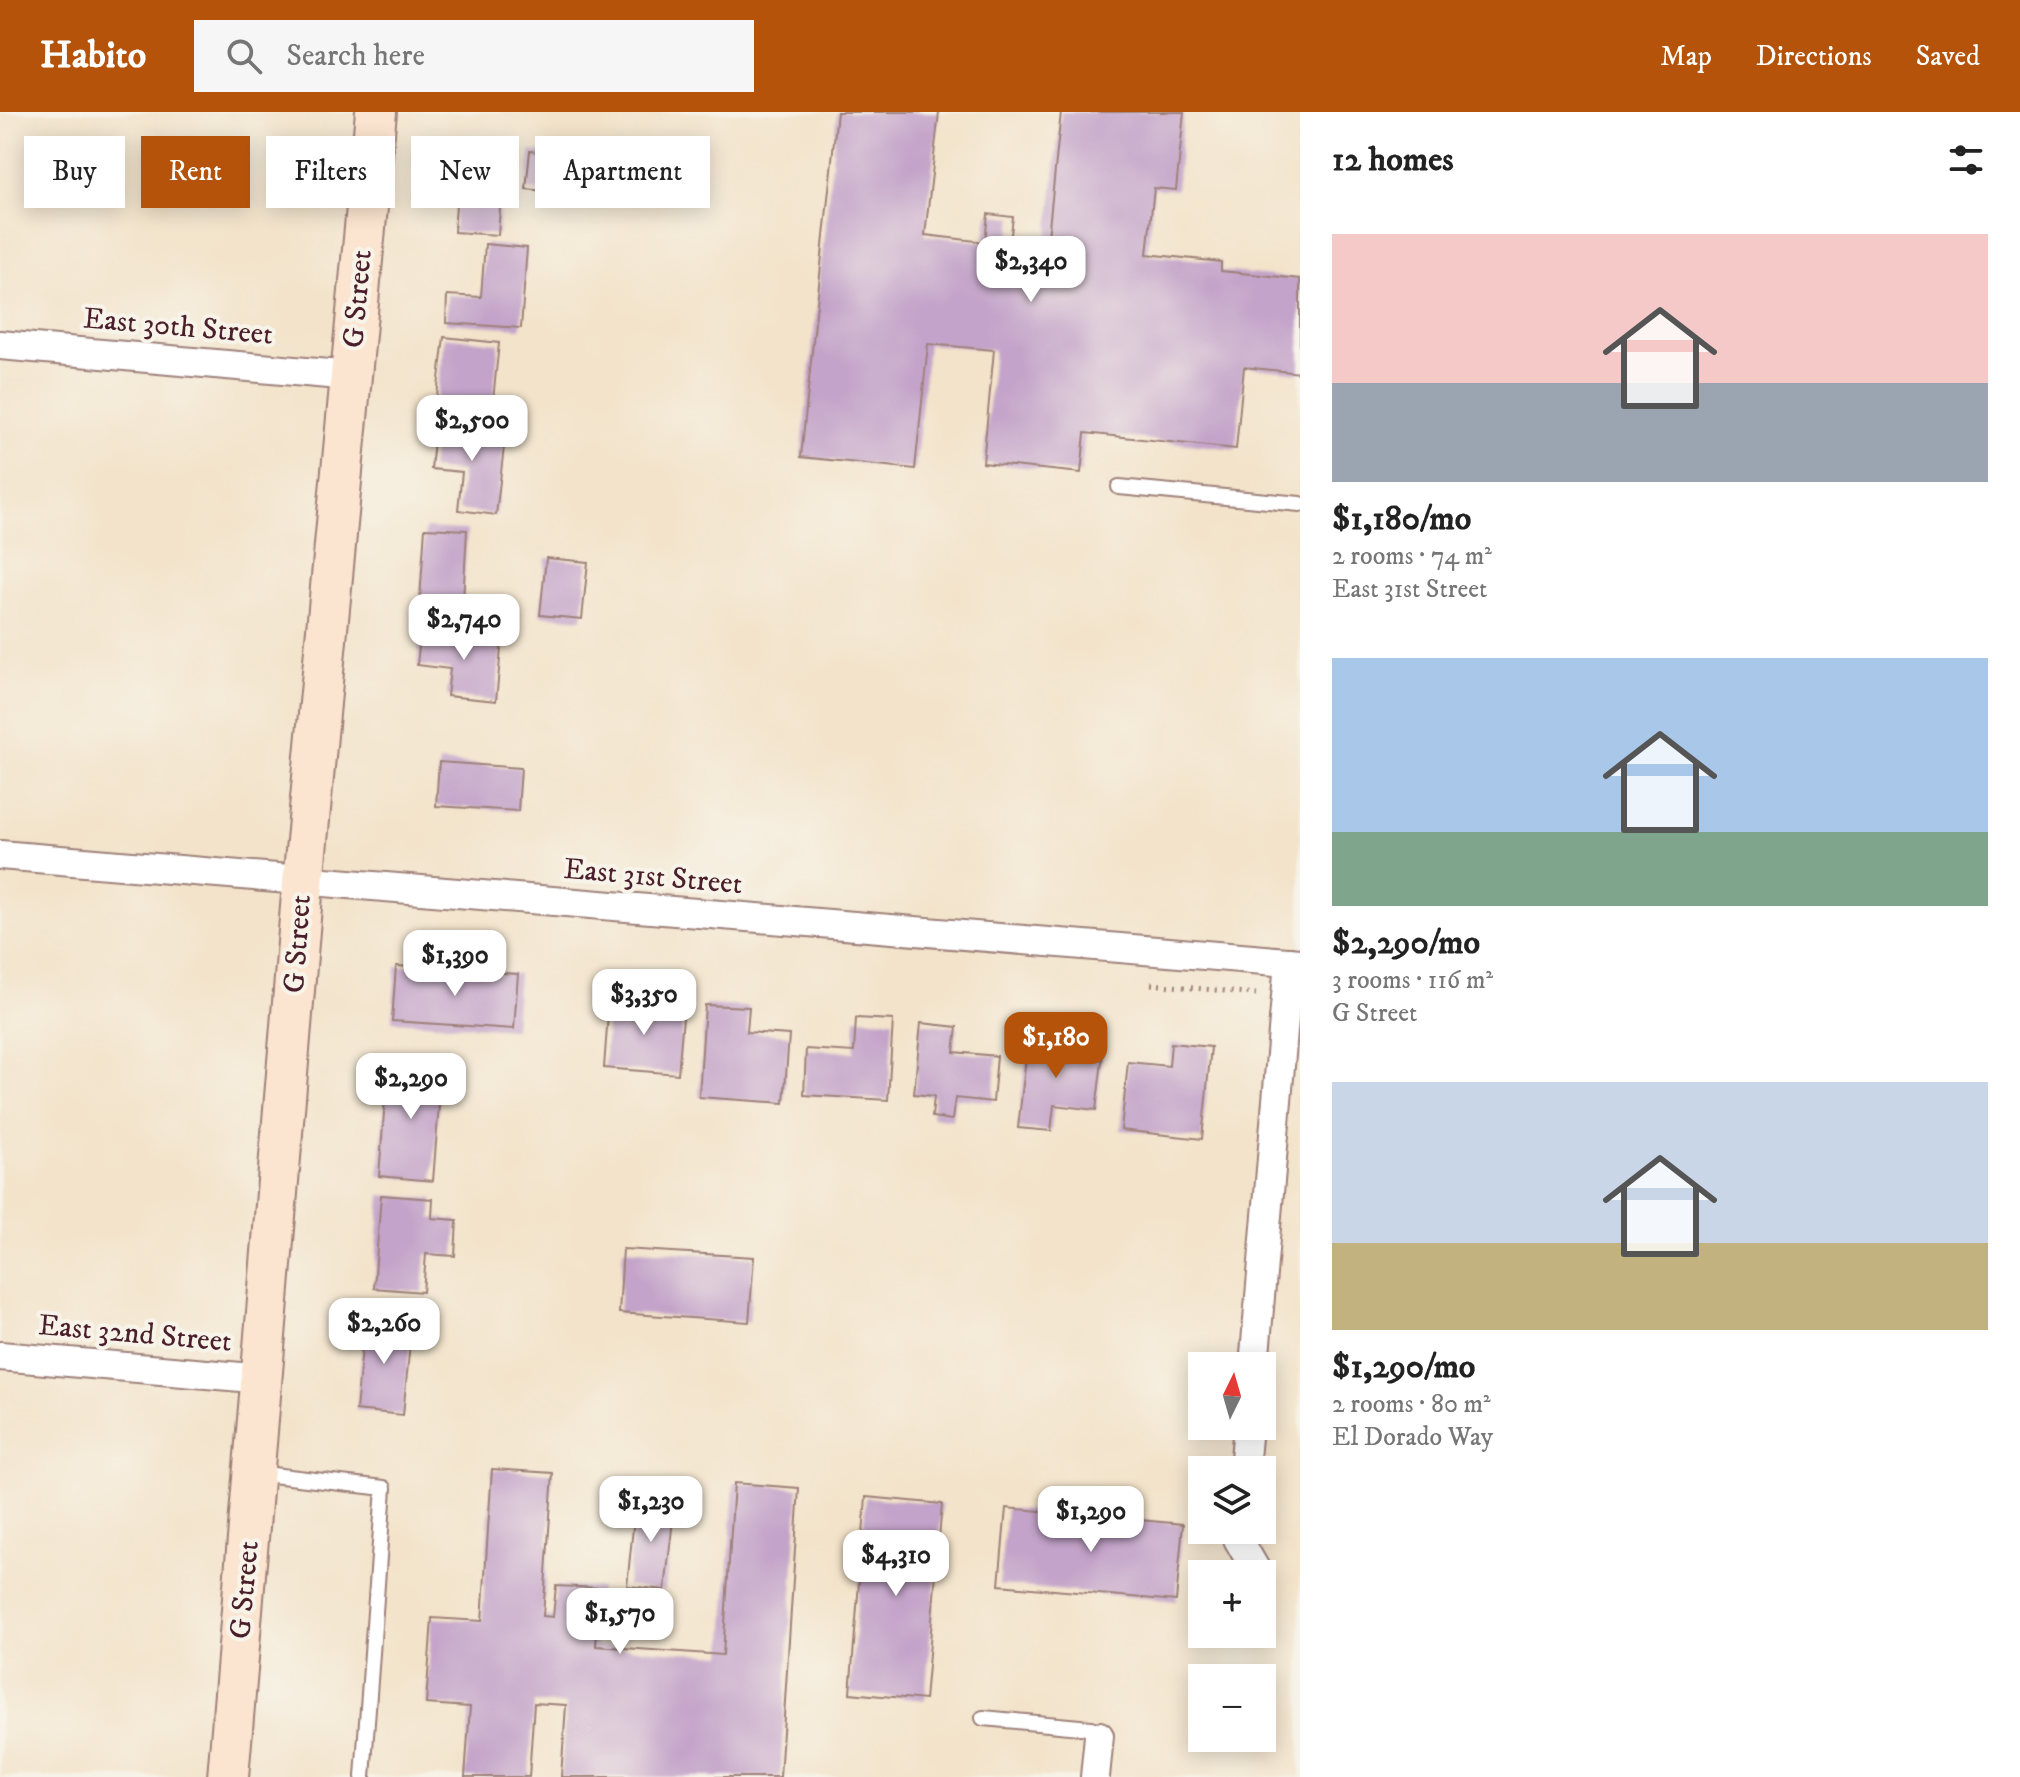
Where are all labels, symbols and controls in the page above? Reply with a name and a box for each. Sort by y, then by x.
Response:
search box [194,20,754,92]
text: Habito [40,32,146,80]
icon: search [222,34,266,78]
text: Search here [286,38,425,75]
text: Map [1660,39,1712,74]
text: Directions [1756,39,1872,74]
text: Saved [1916,39,1980,74]
chip: Buy [24,136,125,208]
chip: Rent [141,136,250,208]
chip: Filters [266,136,395,208]
chip: New [411,136,519,208]
chip: Apartment [535,136,710,208]
icon: filters [1944,138,1988,182]
text: 12 homes [1332,139,1454,181]
pin: $2,340 [966,236,1096,304]
text: $2,340 [995,245,1067,278]
street label: G Street [335,248,381,350]
icon: home [1588,286,1732,430]
street label: East 30th Street [82,300,274,354]
pin: $2,500 [407,395,537,463]
text: $2,500 [435,404,509,437]
text: $1,180/mo [1332,498,1471,540]
text: 2 rooms · 74 m² [1332,540,1492,573]
text: East 31st Street [1332,573,1487,606]
pin: $2,740 [399,594,529,662]
text: $2,740 [427,603,501,636]
icon: home [1588,710,1732,854]
street label: East 31st Street [562,851,744,903]
street label: G Street [276,894,320,994]
text: $2,290/mo [1332,922,1480,964]
pin: $1,390 [390,930,520,998]
text: $1,390 [421,939,489,972]
text: 3 rooms · 116 m² [1332,964,1493,997]
pin: $3,350 [579,969,709,1037]
text: $3,350 [610,978,678,1011]
text: G Street [1332,997,1417,1030]
pin: $1,180 [991,1012,1121,1080]
text: $1,180 [1022,1021,1090,1054]
pin: $2,290 [346,1053,476,1121]
text: $2,290 [374,1062,448,1095]
icon: home [1588,1134,1732,1278]
pin: $2,260 [319,1298,449,1366]
street label: East 32nd Street [37,1307,233,1361]
text: $2,260 [347,1307,421,1340]
text: $1,290/mo [1332,1346,1475,1388]
north arrow [1188,1352,1276,1440]
map controls [1188,1352,1276,1752]
text: 2 rooms · 80 m² [1332,1388,1491,1421]
text: El Dorado Way [1332,1421,1493,1454]
button: layers [1188,1456,1276,1544]
pin: $1,230 [586,1476,716,1544]
text: $1,230 [617,1485,685,1518]
pin: $1,290 [1026,1486,1156,1554]
text: $1,290 [1056,1495,1126,1528]
pin: $4,310 [831,1530,961,1598]
street label: G Street [222,1539,268,1641]
text: $4,310 [861,1539,931,1572]
button: + [1188,1560,1276,1648]
pin: $1,570 [555,1588,685,1656]
text: $1,570 [585,1597,655,1630]
button: − [1188,1664,1276,1752]

